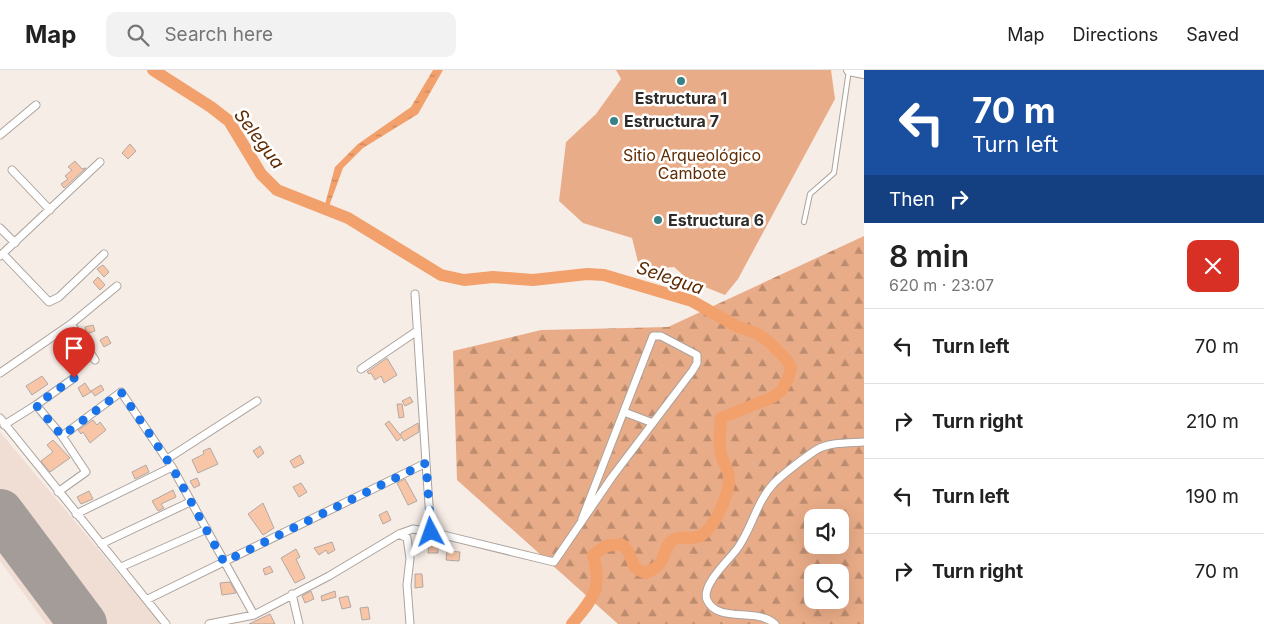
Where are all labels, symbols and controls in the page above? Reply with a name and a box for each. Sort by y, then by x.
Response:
search box [106,12,456,57]
text: Map [25,20,76,49]
icon: search [124,21,152,49]
text: Search here [164,23,273,46]
text: Map [1007,24,1045,45]
text: Directions [1073,24,1158,45]
text: Saved [1186,24,1239,45]
marker: Estructura 1 [675,75,687,87]
place label: Estructura 1 [635,88,727,108]
text: 70 m [972,89,1056,131]
icon: left [889,90,954,155]
water label: Selegua [230,105,289,173]
place label: Estructura 7 [624,111,719,131]
marker: Estructura 7 [608,115,620,127]
text: Turn left [972,131,1058,157]
park label: Sitio Arqueológico Cambote [623,145,761,183]
icon: right [945,185,973,213]
text: Then [889,188,935,211]
place label: Estructura 6 [668,210,764,230]
marker: Estructura 6 [652,214,664,226]
text: 8 min [889,238,969,274]
button: close [1187,240,1239,292]
water label: Selegua [634,256,706,299]
text: 620 m · 23:07 [889,275,994,295]
pin [53,327,95,378]
icon: left [889,332,917,360]
icon: arrive [60,334,88,362]
text: Turn left [932,335,1010,358]
text: 70 m [1195,335,1239,358]
icon: right [889,407,917,435]
text: Turn right [932,410,1023,433]
text: 210 m [1186,410,1239,433]
icon: left [889,482,917,510]
text: Turn left [932,485,1010,508]
text: 190 m [1186,485,1239,508]
position arrow [404,505,456,557]
map controls [804,509,849,609]
button: sound [804,509,849,554]
icon: right [889,557,917,585]
text: Turn right [932,560,1023,583]
text: 70 m [1195,560,1239,583]
button: search [804,564,849,609]

